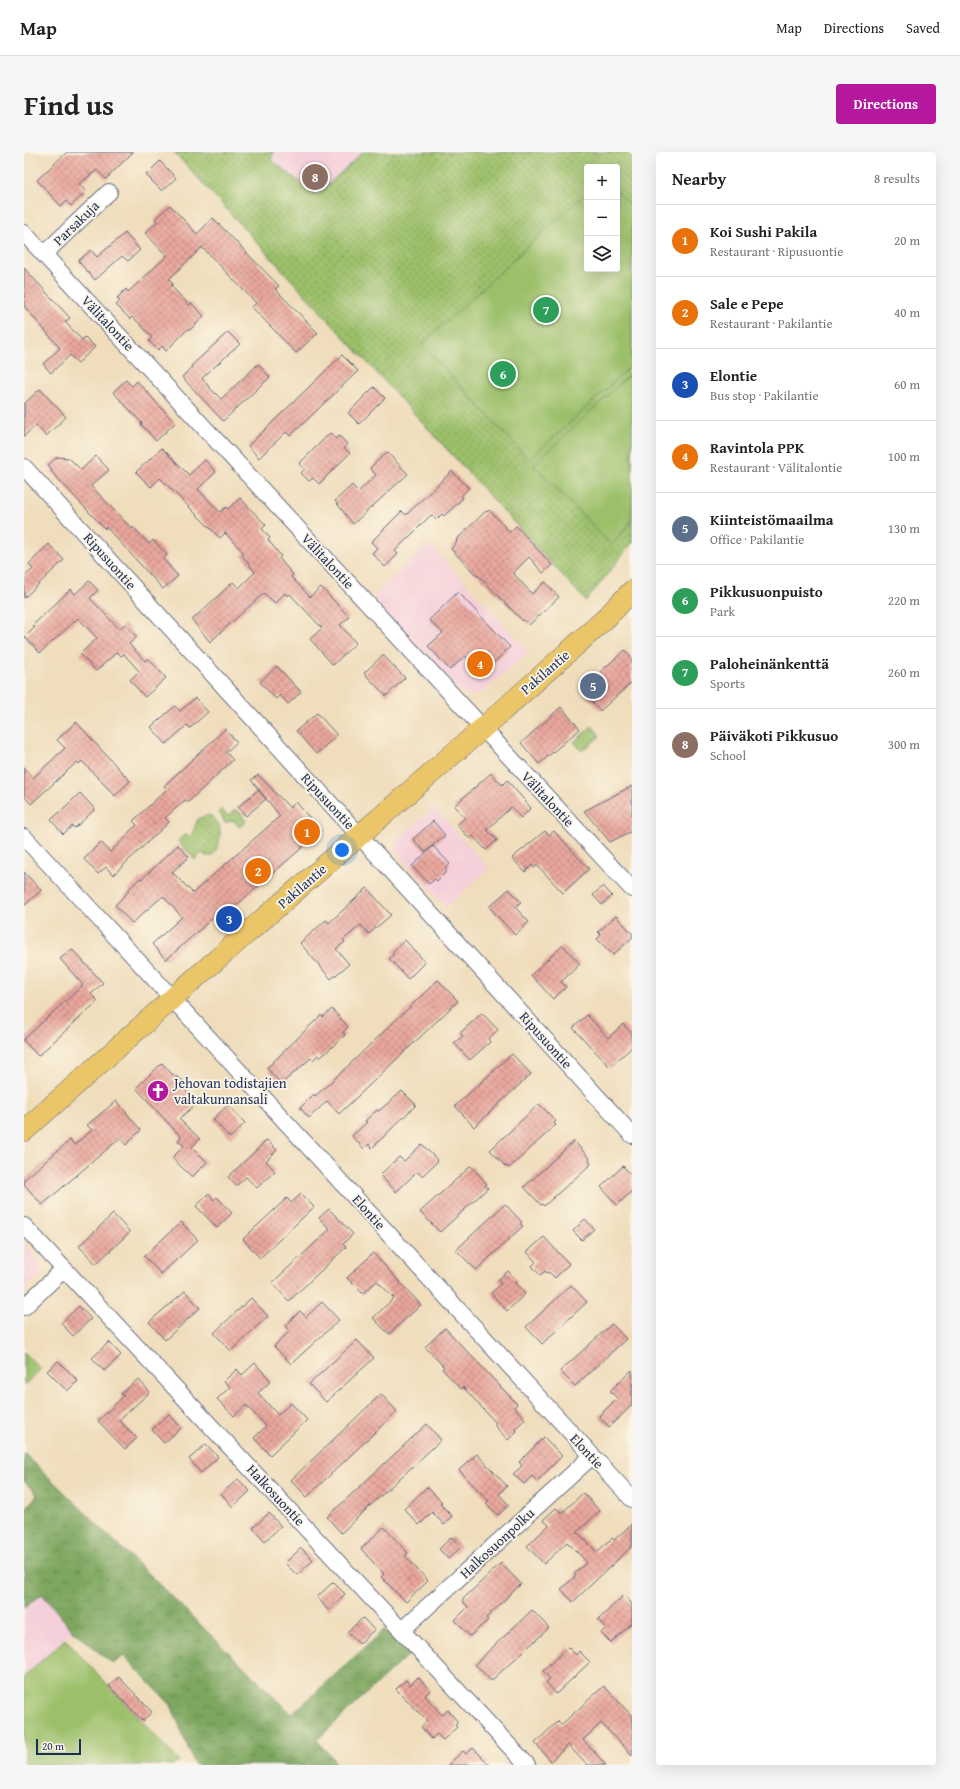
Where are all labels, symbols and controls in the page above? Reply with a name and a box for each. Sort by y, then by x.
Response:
text: Map [20,14,57,42]
text: Map [776,18,802,38]
text: Directions [824,18,884,38]
text: Saved [906,18,940,38]
text: Find us [24,84,114,125]
button: Directions [836,84,936,124]
pin: 8 [302,162,328,192]
map controls [584,164,620,272]
button: + [584,164,620,200]
text: Nearby [672,166,726,191]
text: 8 results [874,169,920,188]
street label: Parsakuja [48,196,104,250]
button: − [584,200,620,236]
text: Koi Sushi Pakila [710,221,817,242]
text: 1 [682,231,688,250]
text: 20 m [894,231,920,250]
button: layers [584,236,620,272]
text: Restaurant · Ripusuontie [710,242,843,261]
street label: Välitalontie [77,291,139,356]
text: Sale e Pepe [710,293,784,314]
pin: 7 [533,295,559,325]
text: 2 [682,303,688,322]
text: 40 m [894,303,920,322]
text: Restaurant · Pakilantie [710,314,832,333]
pin: 6 [490,359,516,389]
text: Elontie [710,365,757,386]
text: 3 [682,375,688,394]
text: 60 m [894,375,920,394]
text: Bus stop · Pakilantie [710,386,819,405]
text: Ravintola PPK [710,437,804,458]
text: 4 [682,447,688,466]
text: 100 m [888,447,920,466]
text: Restaurant · Välitalontie [710,458,842,477]
text: Kiinteistömaailma [710,509,834,530]
text: 5 [682,519,688,538]
text: 130 m [888,519,920,538]
street label: Ripusuontie [79,528,141,594]
street label: Välitalontie [297,529,359,594]
text: Office · Pakilantie [710,530,804,549]
text: Pikkusuonpuisto [710,581,823,602]
text: 6 [682,591,688,610]
text: 220 m [888,591,920,610]
text: Park [710,602,735,621]
street label: Pakilantie [516,645,574,699]
pin: 4 [467,649,493,679]
text: Paloheinänkenttä [710,653,829,674]
text: 7 [682,663,688,682]
text: 260 m [888,663,920,682]
pin: 5 [580,671,606,701]
text: Sports [710,674,745,693]
text: Päiväkoti Pikkusuo [710,725,838,746]
text: 8 [682,735,688,754]
text: 300 m [888,735,920,754]
text: School [710,746,746,765]
street label: Välitalontie [517,767,579,832]
street label: Ripusuontie [297,768,360,834]
pin: 1 [294,817,320,847]
your location [332,840,352,860]
pin: 2 [245,856,271,886]
street label: Pakilantie [273,859,331,913]
pin: 3 [216,904,242,934]
street label: Ripusuontie [515,1007,577,1073]
place label: Jehovan todistajien valtakunnansali [172,1073,287,1109]
church icon: Jehovan todistajien valtakunnansali [145,1078,171,1104]
street label: Elontie [348,1190,391,1234]
street label: Elontie [566,1429,609,1473]
street label: Halkosuontie [242,1460,310,1530]
street label: Halkosuonpolku [455,1503,539,1583]
scale bar [36,1737,81,1756]
text: 20 m [42,1738,64,1754]

